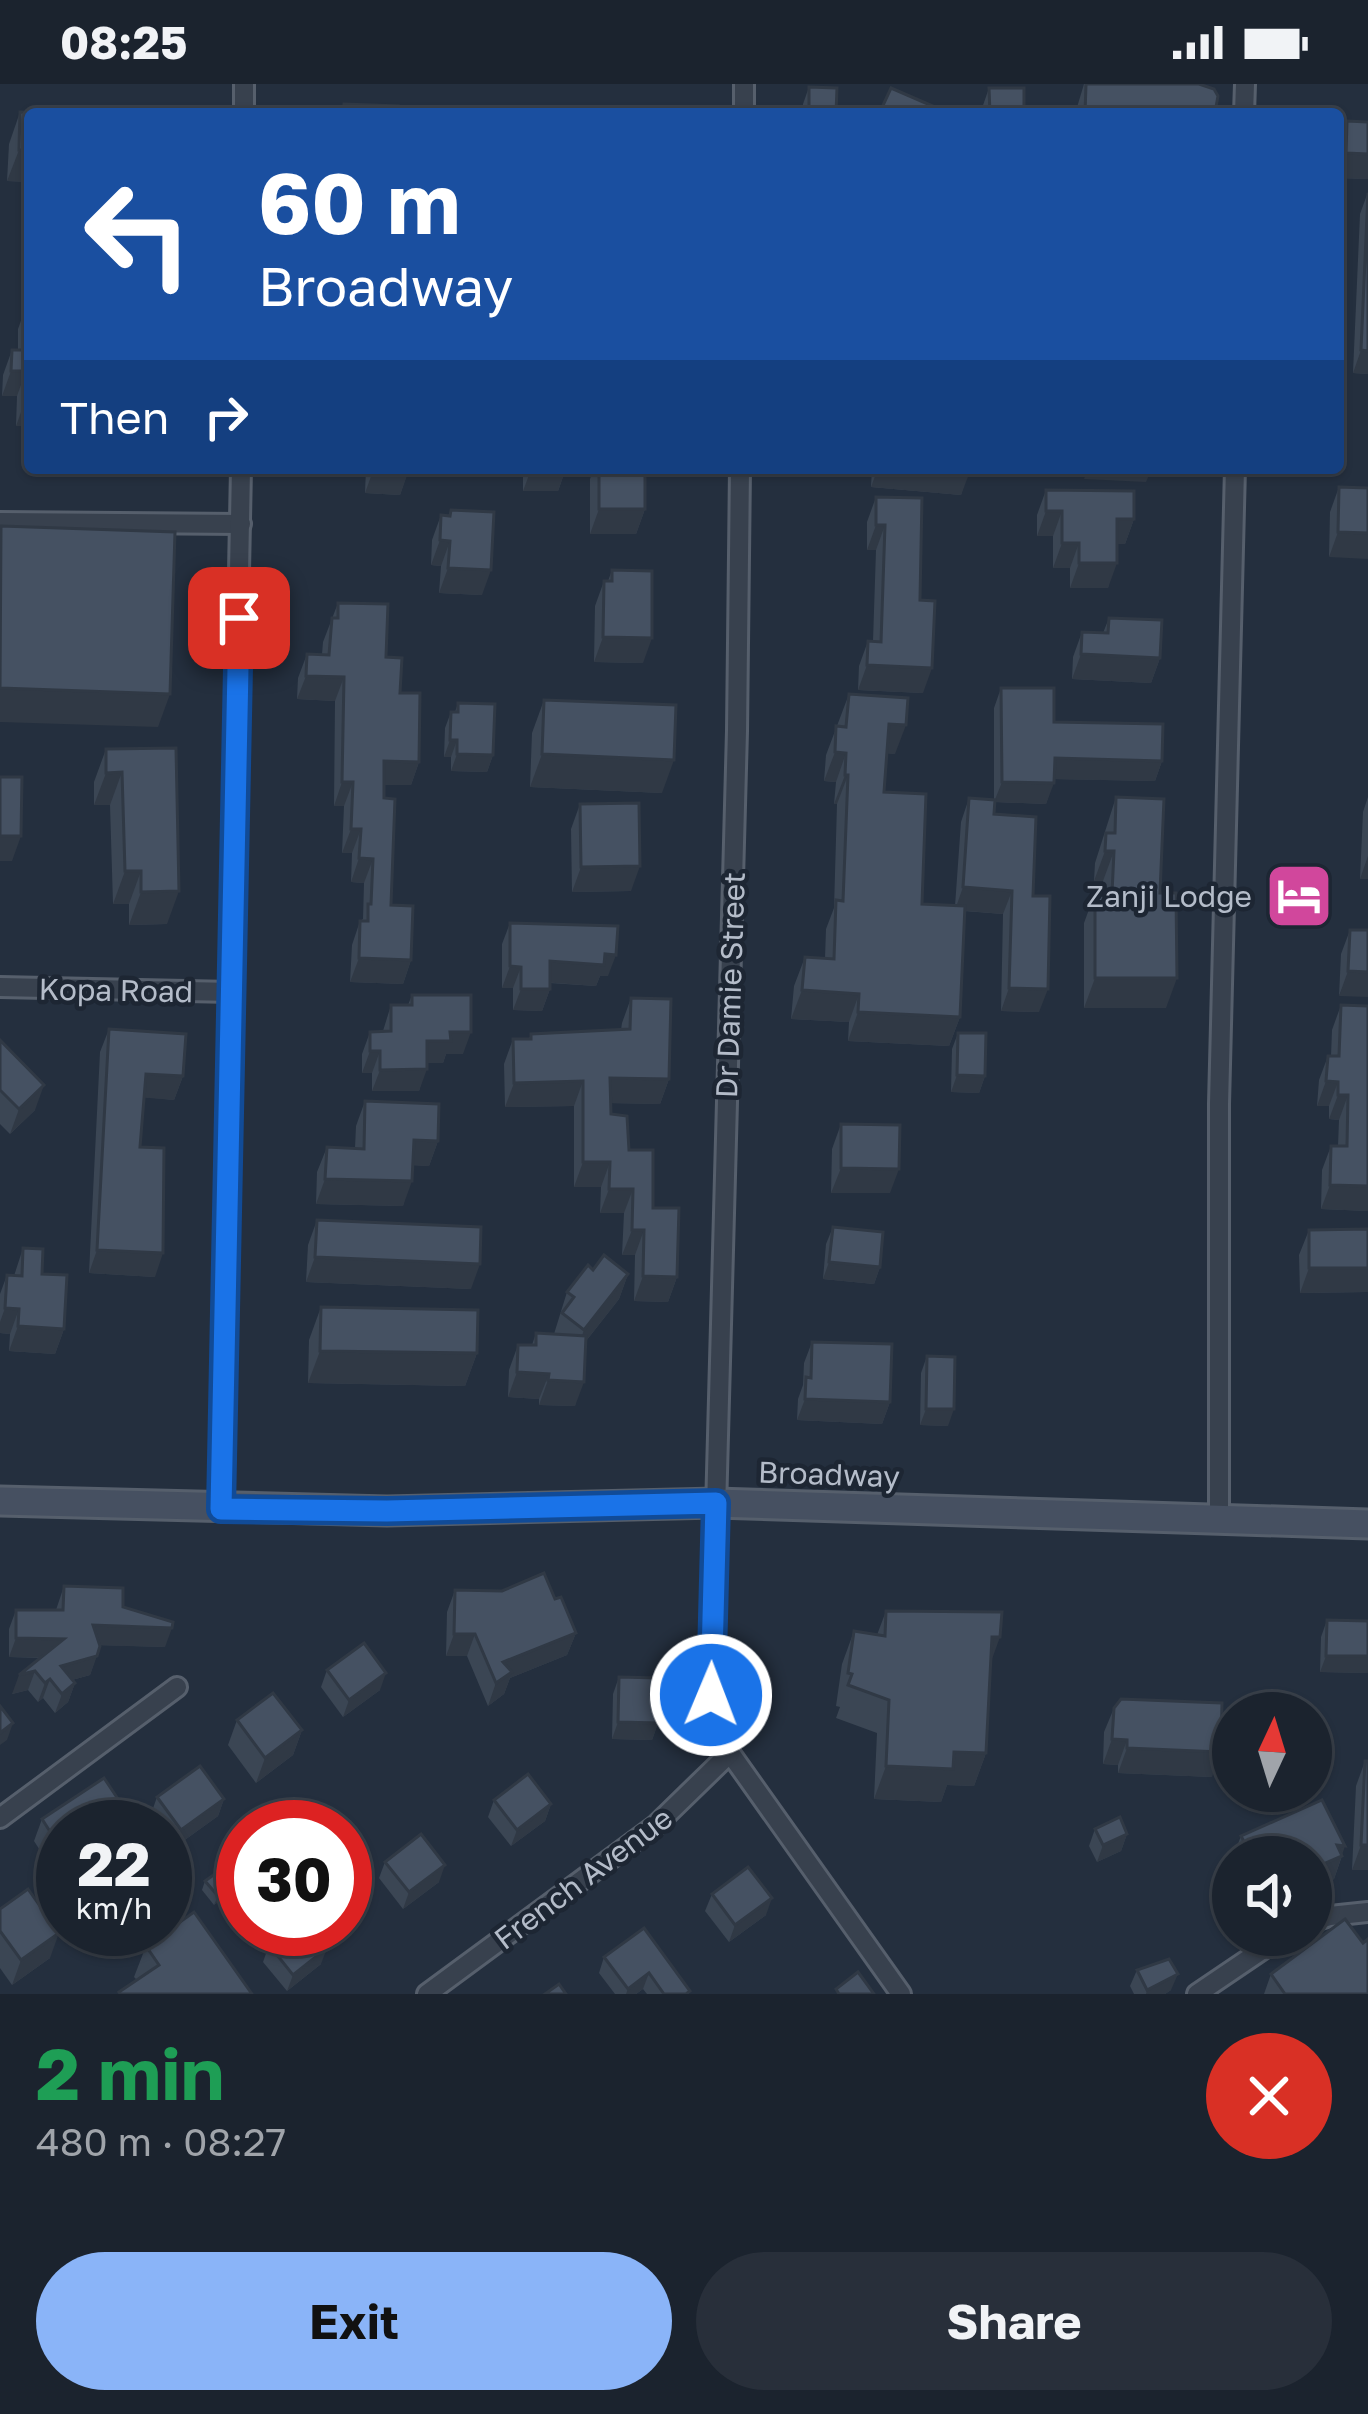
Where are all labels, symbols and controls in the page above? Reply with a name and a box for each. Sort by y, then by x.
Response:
text: 08:25 [60,15,187,69]
text: 60 m [258,152,460,252]
icon: left [60,156,216,312]
text: Broadway [258,253,513,318]
icon: right [193,384,259,450]
text: Then [60,390,169,444]
pin [188,567,290,669]
icon: arrive [206,585,272,651]
hotel icon: Zanji Lodge [1264,861,1334,931]
street label: Dr Damie Street [708,871,752,1099]
place label: Zanji Lodge [1086,878,1252,914]
street label: Kopa Road [38,971,194,1009]
street label: Broadway [758,1454,901,1494]
position arrow [648,1632,774,1758]
north arrow [1212,1692,1332,1812]
map controls [1212,1692,1332,1956]
street label: French Avenue [487,1799,679,1957]
speed limit sign: 30 [216,1800,372,1956]
text: 22 [77,1827,151,1899]
button: sound [1212,1836,1332,1956]
text: km/h [76,1890,152,1926]
text: 2 min [36,2029,224,2116]
button: close [1206,2033,1332,2159]
text: 480 m · 08:27 [36,2118,286,2165]
button: Exit [36,2252,672,2390]
button: Share [696,2252,1332,2390]

